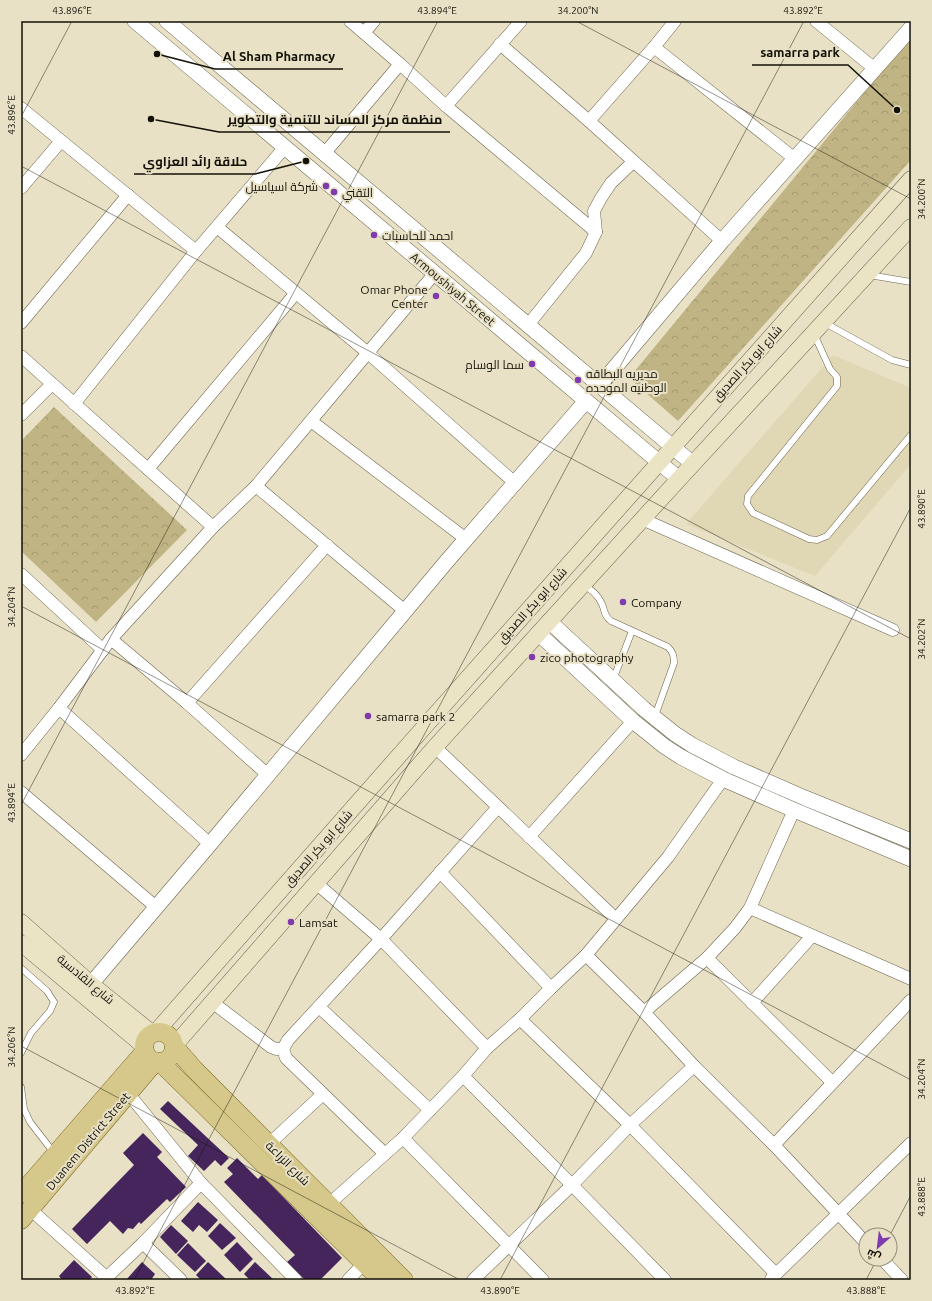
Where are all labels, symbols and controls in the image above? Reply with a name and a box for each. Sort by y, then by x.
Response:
text: 43.896°E [52,5,92,16]
text: 43.894°E [417,5,457,16]
text: 34.200°N [557,5,599,16]
text: 43.892°E [783,5,823,16]
callout: samarra park [752,40,848,65]
callout: Al Sham Pharmacy [215,44,343,69]
text: samarra park [760,45,841,59]
text: Al Sham Pharmacy [223,49,335,63]
text: 43.896°E [6,95,17,135]
callout: منظمة مركز المساند للتنمية والتطوير [219,107,450,132]
text: منظمة مركز المساند للتنمية والتطوير [227,112,442,128]
callout: حلاقة رائد العزاوي [134,149,255,174]
text: حلاقة رائد العزاوي [143,154,247,173]
text: 34.200°N [916,178,927,220]
place label: شركة اسياسيل [245,180,318,194]
marker: شركة اسياسيل [321,181,331,191]
place label: التقني [342,186,373,203]
marker: التقني [329,187,339,197]
place label: احمد للحاسبات [382,229,453,243]
marker: احمد للحاسبات [369,230,379,240]
street label: Armoushiyah Street [408,250,498,328]
place label: Omar Phone Center [360,283,428,310]
marker: Omar Phone Center [431,291,441,301]
street label: شارع ابو بكر الصديق [710,323,786,405]
place label: سما الوسام [465,358,524,373]
marker: سما الوسام [527,359,537,369]
place label: مديريه البطاقه الوطنيه الموحده [586,367,667,395]
marker: مديريه البطاقه الوطنيه الموحده [573,375,583,385]
text: 43.890°E [916,489,927,529]
street label: شارع ابو بكر الصديق [495,565,571,647]
text: 34.204°N [6,586,17,628]
place label: Company [631,596,682,609]
marker: Company [618,597,628,607]
text: 34.202°N [916,618,927,660]
place label: zico photography [540,651,634,664]
marker: zico photography [527,652,537,662]
place label: samarra park 2 [376,710,455,723]
marker: samarra park 2 [363,711,373,721]
text: 43.894°E [6,783,17,823]
street label: شارع ابو بكر الصديق [281,807,356,890]
place label: Lamsat [299,916,338,929]
marker: Lamsat [286,917,296,927]
street label: شارع القادسية [54,952,117,1008]
text: 34.206°N [6,1026,17,1068]
text: 34.204°N [916,1058,927,1100]
street label: Duanem District Street [43,1089,133,1192]
street label: شارع الزراعة [262,1138,313,1189]
text: 43.888°E [916,1177,927,1217]
north arrow [858,1227,898,1267]
text: ش [864,1246,883,1264]
text: 43.892°E [115,1285,155,1296]
text: 43.890°E [480,1285,520,1296]
text: 43.888°E [846,1285,886,1296]

